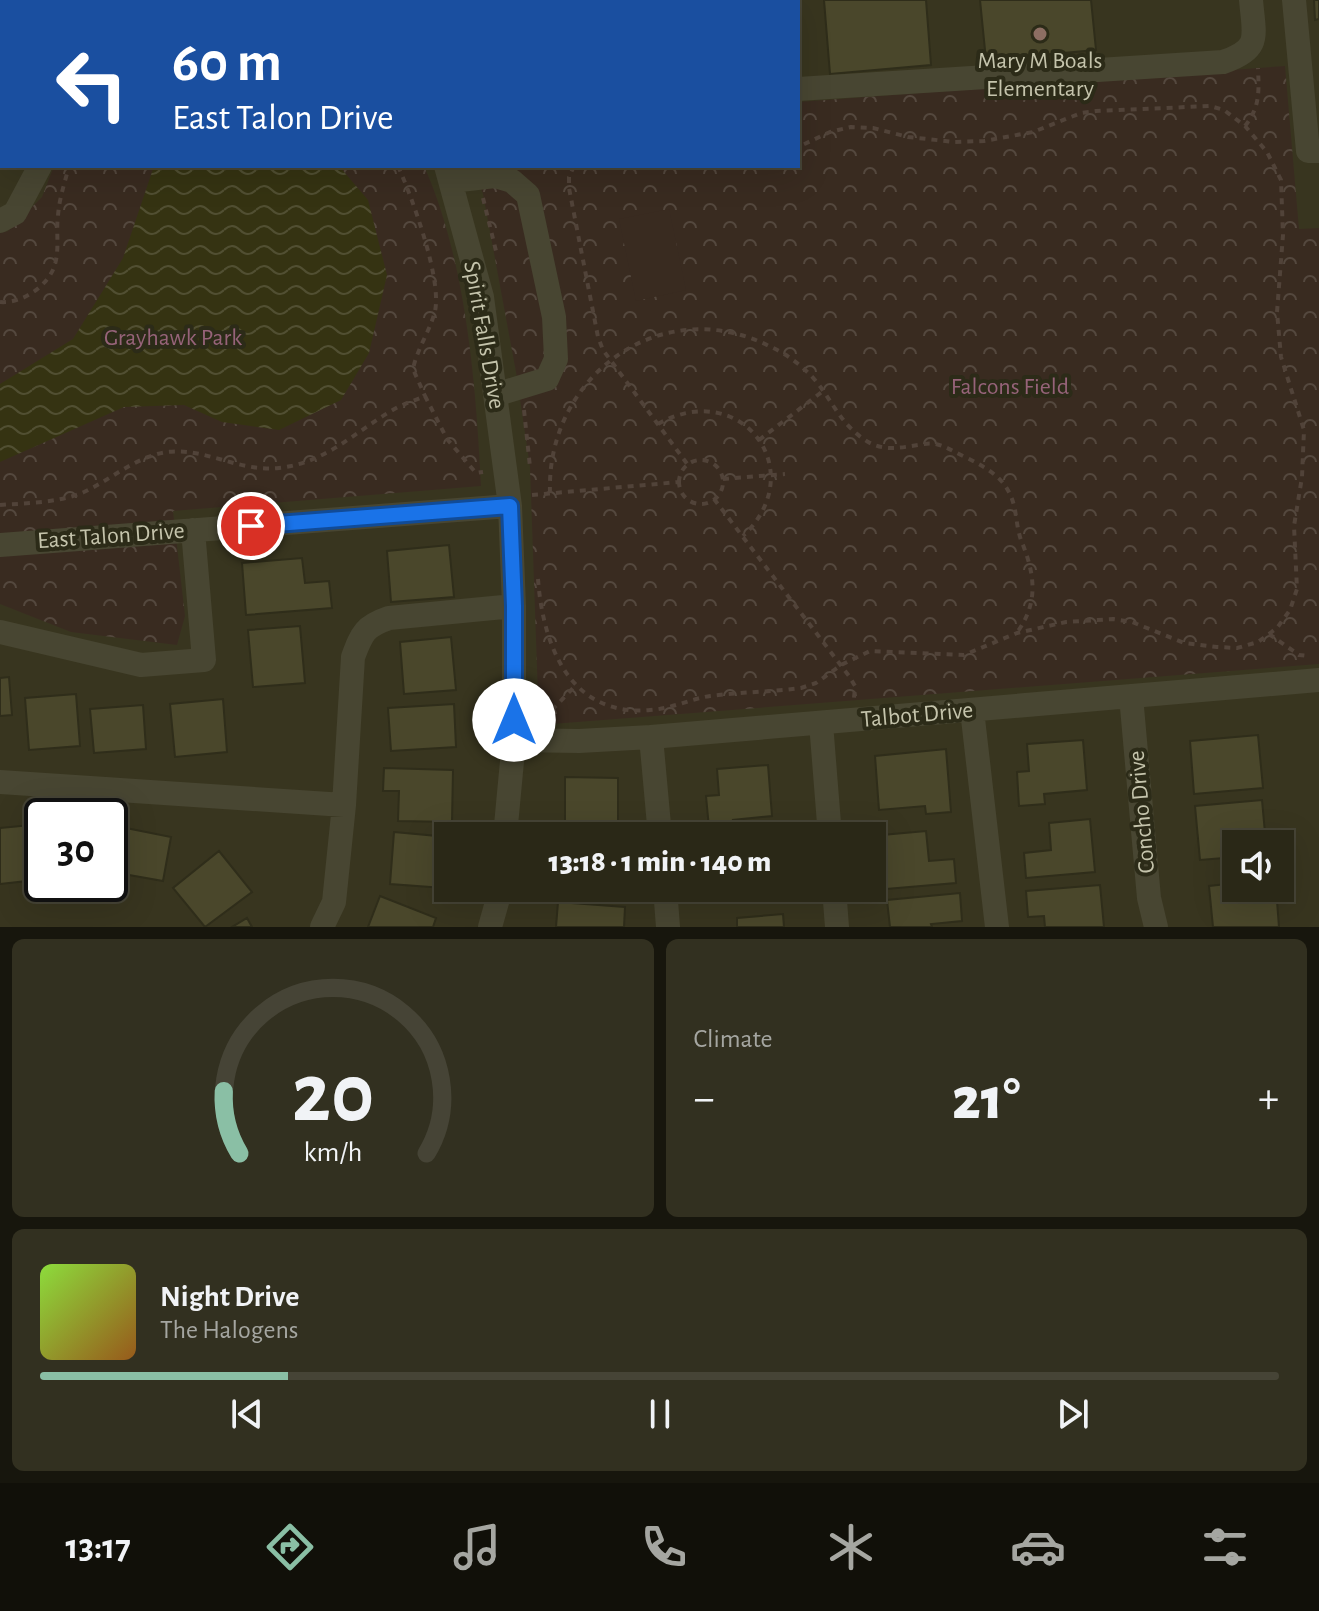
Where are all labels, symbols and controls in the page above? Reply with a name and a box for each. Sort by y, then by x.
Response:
marker: Mary M Boals Elementary [1031,25,1049,43]
icon: left [40,32,144,136]
text: 60 m [172,35,282,91]
place label: Mary M Boals Elementary [977,49,1103,101]
text: East Talon Drive [172,100,394,136]
street label: Spirit Falls Drive [459,259,509,411]
park label: Grayhawk Park [104,326,242,350]
park label: Falcons Field [951,375,1069,399]
pin [217,492,285,560]
icon: arrive [229,504,273,548]
street label: East Talon Drive [37,519,185,553]
position arrow [472,678,556,762]
street label: Talbot Drive [860,698,974,732]
street label: Concho Drive [1125,750,1159,874]
speed limit sign: 30 [24,798,128,902]
map controls [1222,830,1294,902]
button: sound [1222,830,1294,902]
text: 13:18 · 1 min · 140 m [549,847,771,877]
text: Climate [694,1026,772,1052]
text: 20 [291,1053,374,1137]
text: 21° [952,1070,1020,1130]
text: − [694,1077,715,1121]
text: + [1258,1077,1279,1121]
text: km/h [303,1138,362,1167]
text: Night Drive [160,1282,299,1312]
text: The Halogens [160,1317,298,1343]
icon: previous [225,1392,269,1436]
icon: pause [638,1392,682,1436]
icon: next [1051,1392,1095,1436]
icon: directions [262,1519,318,1575]
icon: music [449,1519,505,1575]
icon: phone [636,1519,692,1575]
icon: climate [823,1519,879,1575]
icon: car [1010,1519,1066,1575]
icon: filters [1197,1519,1253,1575]
text: 13:17 [66,1529,131,1565]

